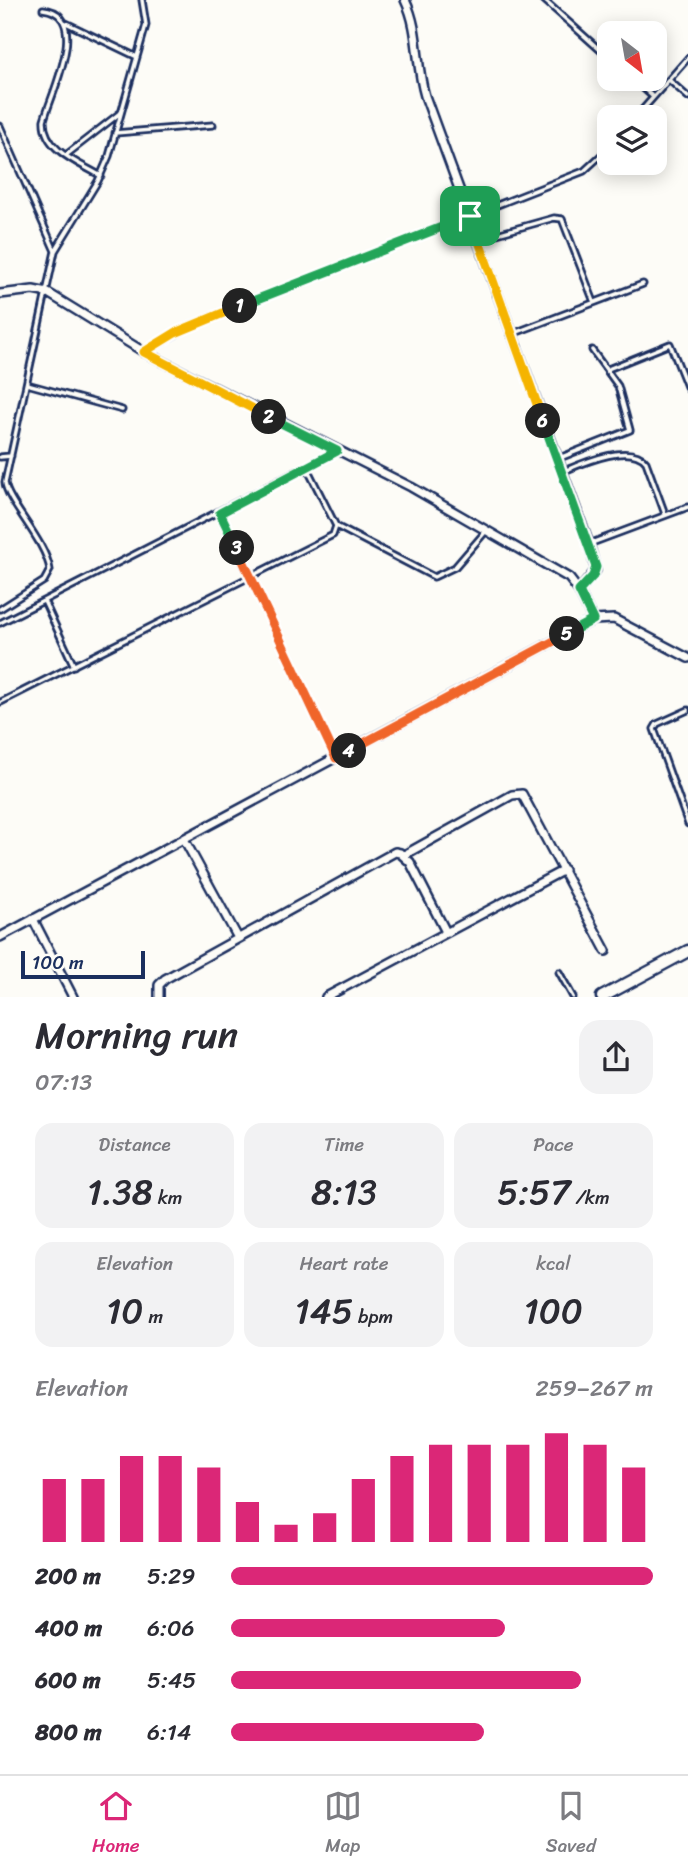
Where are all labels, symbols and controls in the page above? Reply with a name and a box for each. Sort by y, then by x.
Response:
north arrow [597,21,667,91]
map controls [597,21,667,175]
button: layers [597,105,667,175]
pin [440,186,500,246]
icon: arrive [451,197,489,235]
pin: 1 [222,288,258,324]
text: 1 [235,289,244,322]
pin: 2 [252,400,286,434]
text: 2 [263,400,274,433]
pin: 6 [526,404,560,438]
text: 6 [537,404,548,437]
pin: 3 [219,530,254,566]
text: 3 [231,531,242,564]
pin: 5 [550,616,584,652]
text: 5 [561,617,572,650]
pin: 4 [332,734,366,768]
text: 4 [343,734,354,767]
text: 100 m [32,946,84,979]
scale bar [21,948,145,980]
text: Morning run [35,1002,238,1069]
button: share [579,1020,653,1094]
text: 07:13 [35,1062,92,1103]
text: Distance [99,1128,171,1161]
text: Time [324,1128,364,1161]
text: Pace [533,1128,573,1161]
text: 1.38 [87,1161,153,1223]
text: 8:13 [311,1161,377,1223]
text: 5:57 [497,1161,570,1223]
text: km [153,1181,182,1214]
text: /km [570,1181,610,1214]
text: Elevation [96,1247,173,1280]
text: Heart rate [299,1247,389,1280]
text: kcal [536,1247,571,1280]
text: 10 [106,1280,143,1342]
text: 145 [295,1280,353,1342]
text: 100 [524,1280,583,1342]
text: m [143,1300,163,1333]
text: bpm [353,1300,393,1333]
text: Elevation [35,1368,128,1409]
text: 259–267 m [535,1368,653,1409]
text: 200 m [35,1556,101,1597]
text: 5:29 [147,1556,195,1597]
text: 400 m [35,1608,102,1649]
text: 6:06 [147,1608,195,1649]
text: 600 m [35,1660,101,1701]
text: 5:45 [147,1660,196,1701]
text: 800 m [35,1712,102,1753]
text: 6:14 [147,1712,191,1753]
tab: Home [92,1787,140,1862]
tab: Map [324,1787,362,1862]
tab: Saved [546,1787,596,1862]

